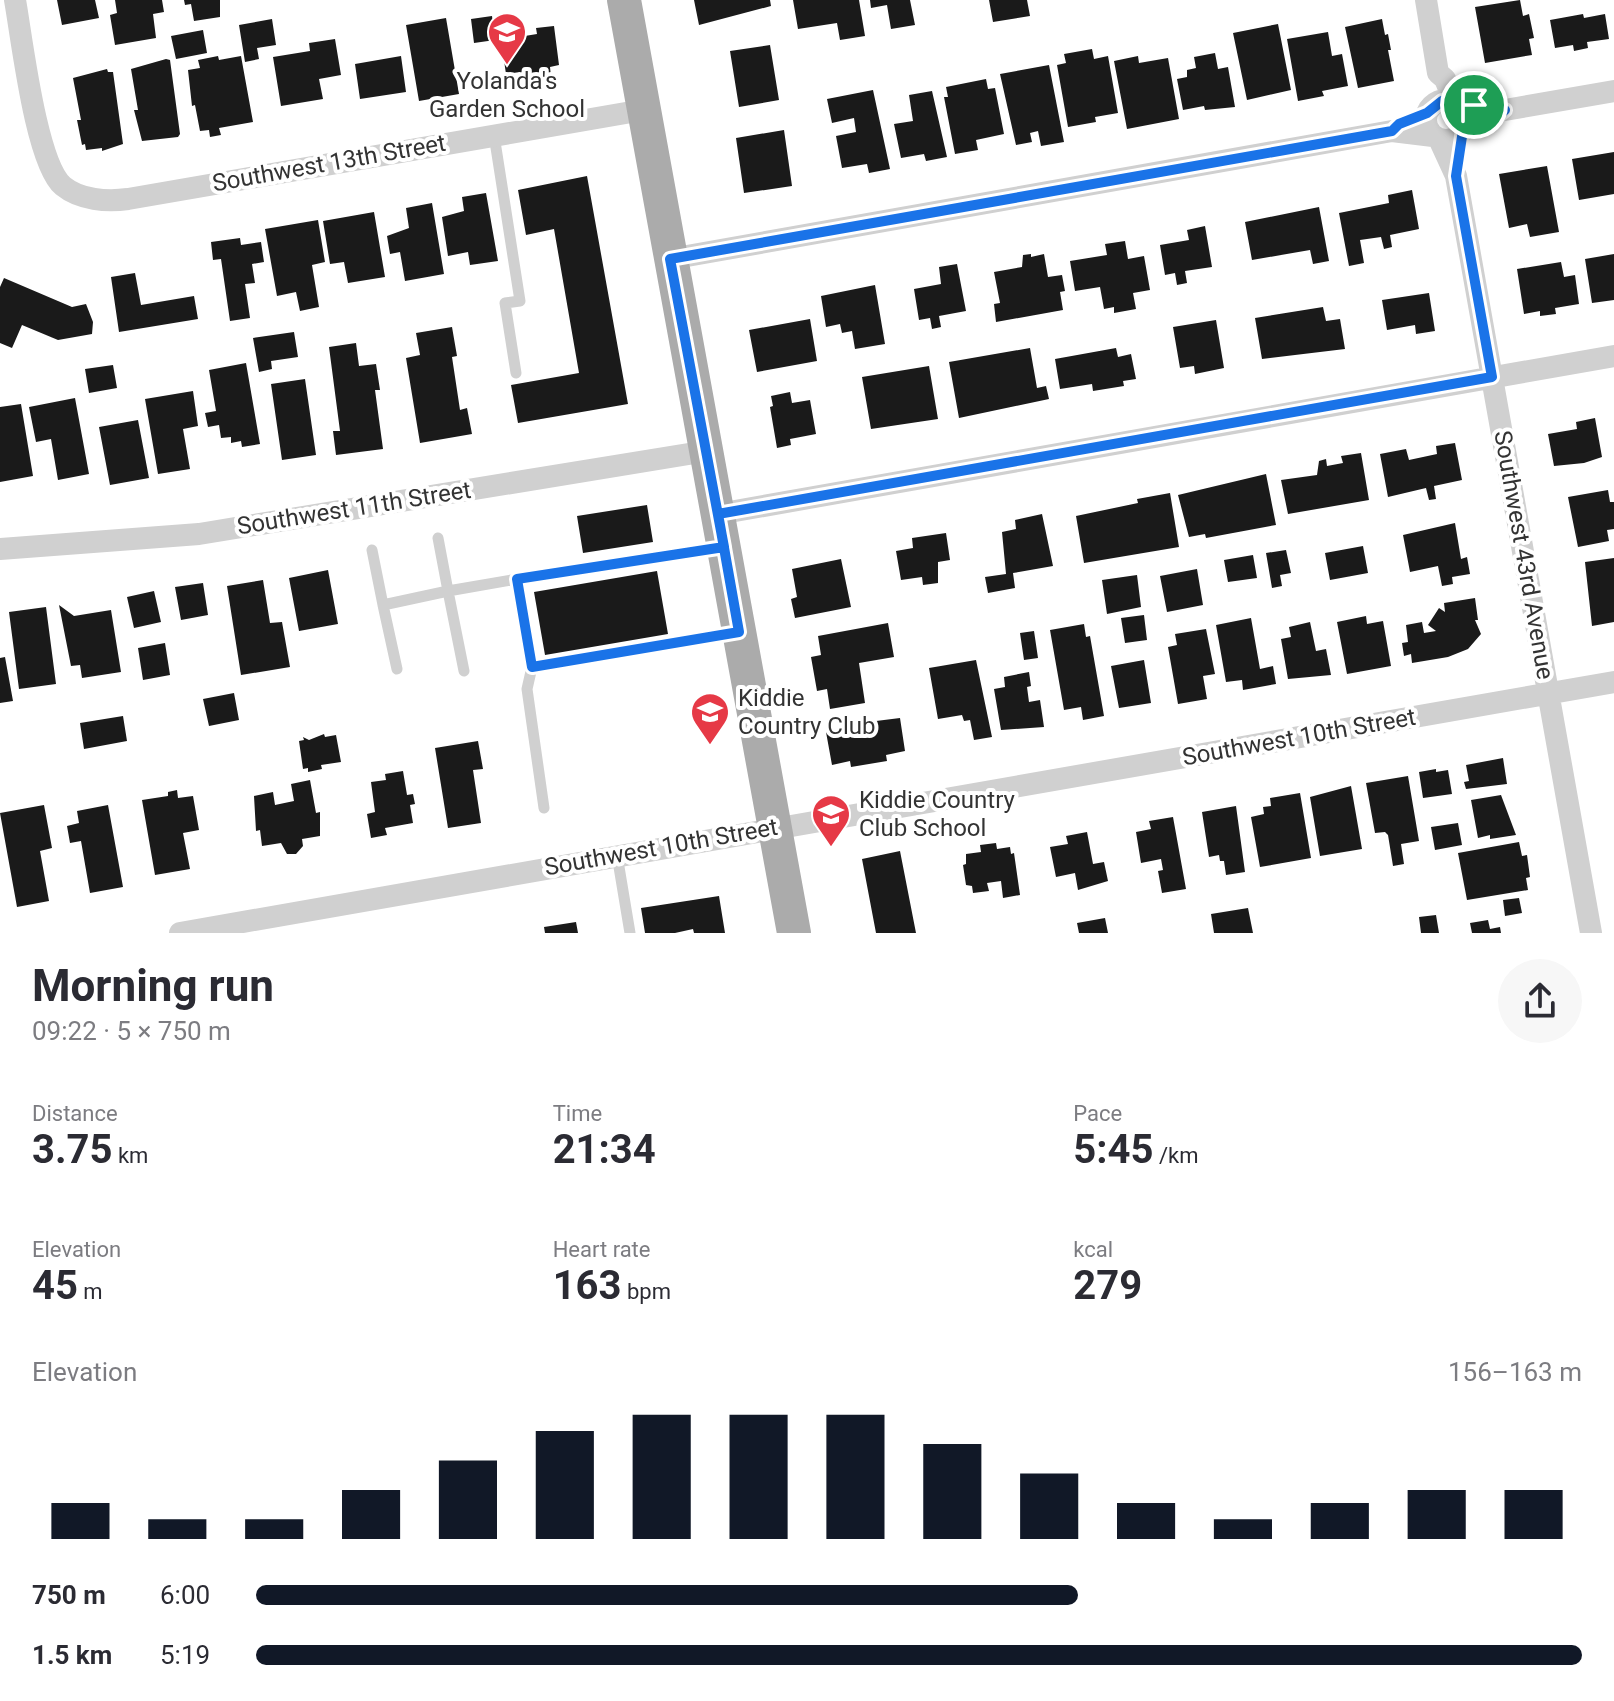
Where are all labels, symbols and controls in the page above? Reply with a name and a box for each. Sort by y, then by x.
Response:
school or university icon: Yolanda's Garden School [486,11,528,66]
place label: Yolanda's Garden School [429,67,585,123]
pin [1440,71,1508,139]
icon: arrive [1452,83,1496,127]
street label: Southwest 13th Street [210,129,448,197]
street label: Southwest 43rd Avenue [1488,428,1560,682]
street label: Southwest 11th Street [235,476,473,540]
place label: Kiddie Country Club [738,684,875,740]
school or university icon: Kiddie Country Club [689,691,731,746]
street label: Southwest 10th Street [1180,703,1418,771]
place label: Kiddie Country Club School [859,786,1015,842]
school or university icon: Kiddie Country Club School [810,793,852,848]
street label: Southwest 10th Street [542,813,780,881]
button: share [1498,959,1582,1043]
text: Morning run [32,960,274,1012]
text: 09:22 · 5 × 750 m [32,1016,231,1046]
text: Distance [32,1101,118,1126]
text: Time [553,1101,602,1126]
text: Pace [1073,1101,1122,1126]
text: 3.75 [32,1126,112,1173]
text: 21:34 [553,1126,656,1173]
text: 5:45 [1073,1126,1153,1173]
text: km [112,1143,148,1168]
text: /km [1153,1143,1198,1168]
text: Elevation [32,1237,121,1262]
text: Heart rate [553,1237,651,1262]
text: kcal [1073,1237,1113,1262]
text: 45 [32,1262,78,1309]
text: 163 [553,1262,622,1309]
text: 279 [1073,1262,1142,1309]
text: m [78,1279,103,1304]
text: bpm [622,1279,671,1304]
text: Elevation [32,1357,137,1387]
text: 156–163 m [1448,1357,1582,1387]
text: 750 m [32,1580,106,1610]
text: 6:00 [160,1580,210,1610]
text: 1.5 km [32,1640,112,1670]
text: 5:19 [160,1640,210,1670]

